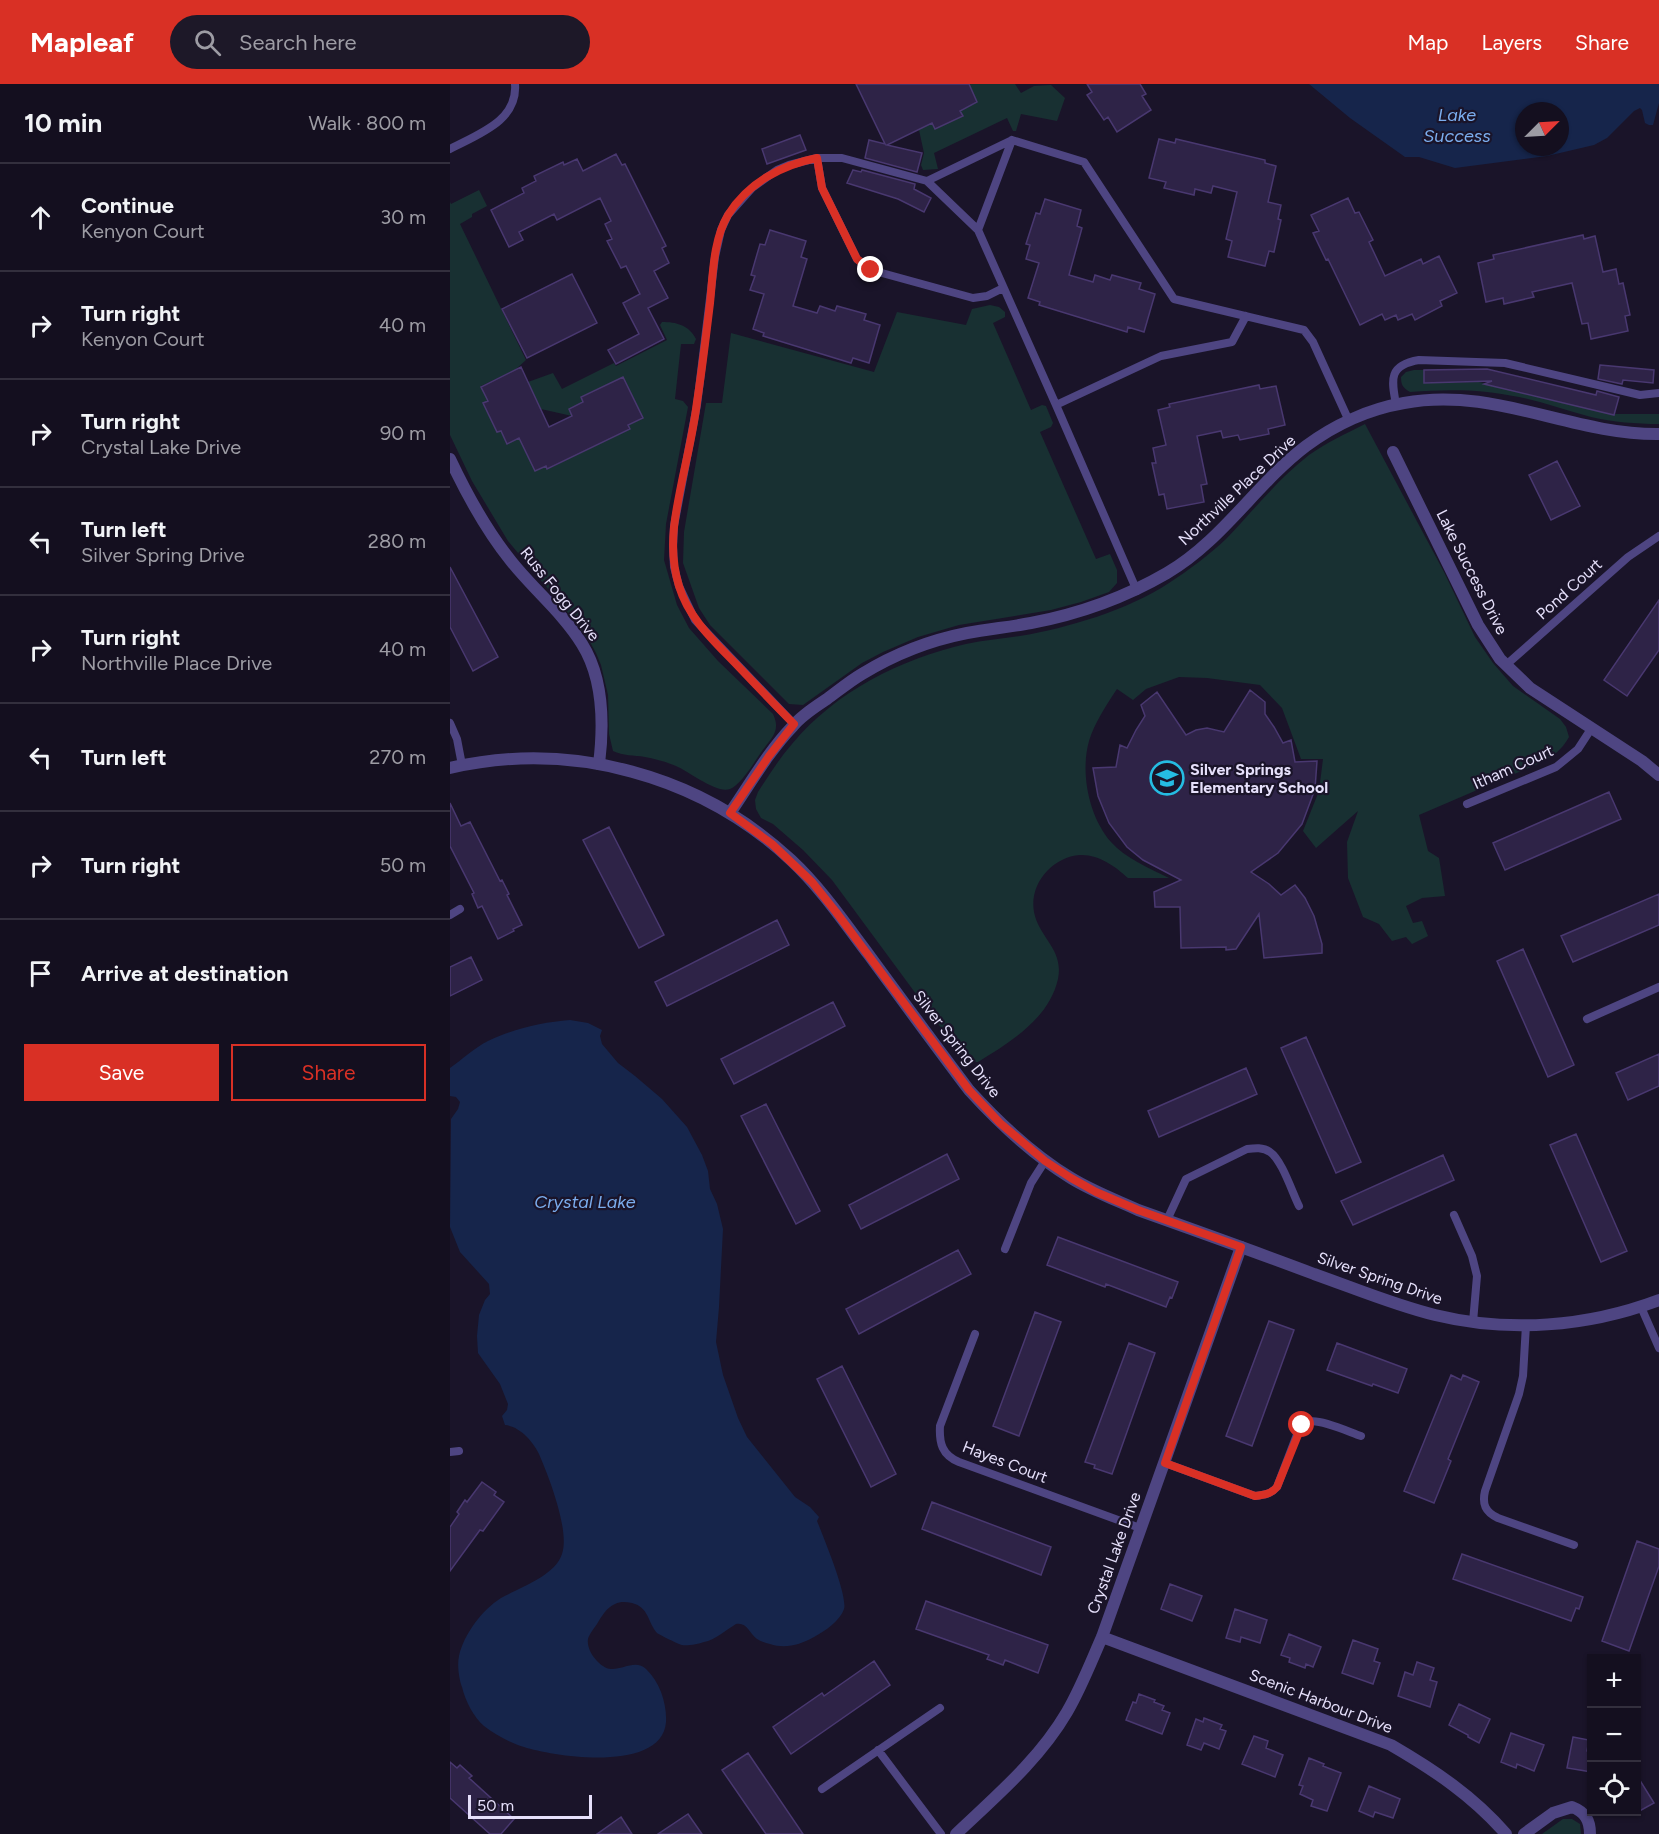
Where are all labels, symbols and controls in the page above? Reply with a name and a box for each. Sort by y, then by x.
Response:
search box [170,15,590,69]
text: Mapleaf [30,25,134,59]
icon: search [191,26,224,59]
text: Search here [239,29,357,56]
text: Map [1408,30,1448,55]
text: Layers [1481,30,1542,55]
text: Share [1575,30,1629,55]
north arrow [1515,102,1569,156]
water label: Lake Success [1423,104,1491,147]
text: 10 min [24,107,102,139]
text: Walk · 800 m [308,111,426,135]
text: Continue [81,192,174,219]
icon: ahead [24,201,57,234]
text: 30 m [380,205,426,229]
text: Kenyon Court [81,219,204,243]
route end [857,256,883,282]
text: Turn right [81,300,180,327]
icon: right [24,309,57,342]
text: 40 m [379,313,426,337]
text: Kenyon Court [81,327,204,351]
text: Turn right [81,408,180,435]
icon: right [24,417,57,450]
text: 90 m [380,421,426,445]
street label: Northville Place Drive [1175,431,1300,549]
text: Crystal Lake Drive [81,435,241,459]
street label: Lake Success Drive [1432,506,1512,638]
text: Turn left [81,516,167,543]
icon: left [24,525,57,558]
text: 280 m [368,529,426,553]
text: Silver Spring Drive [81,543,245,567]
street label: Russ Fogg Drive [516,543,604,645]
street label: Pond Court [1532,555,1606,623]
text: Turn right [81,624,180,651]
icon: right [24,633,57,666]
text: 40 m [379,637,426,661]
text: Northville Place Drive [81,651,272,675]
icon: left [24,741,57,774]
street label: Itham Court [1470,741,1556,793]
text: Turn left [81,744,167,771]
text: 270 m [369,745,426,769]
school or university icon: Silver Springs Elementary School [1149,760,1185,796]
place label: Silver Springs Elementary School [1190,760,1328,797]
icon: right [24,849,57,882]
text: Turn right [81,852,180,879]
text: 50 m [380,853,426,877]
icon: arrive [24,957,57,990]
text: Arrive at destination [81,960,289,987]
street label: Silver Spring Drive [909,987,1005,1102]
button: Save [24,1044,219,1101]
button: Share [231,1044,426,1101]
water label: Crystal Lake [534,1191,636,1213]
street label: Silver Spring Drive [1315,1248,1445,1308]
route start [1288,1411,1314,1437]
street label: Hayes Court [960,1437,1050,1487]
street label: Crystal Lake Drive [1083,1489,1145,1616]
map controls [1587,1654,1641,1816]
button: + [1587,1654,1641,1708]
street label: Scenic Harbour Drive [1247,1665,1396,1737]
button: − [1587,1708,1641,1762]
button: locate [1587,1762,1641,1816]
scale bar [468,1792,592,1820]
text: 50 m [477,1796,514,1815]

